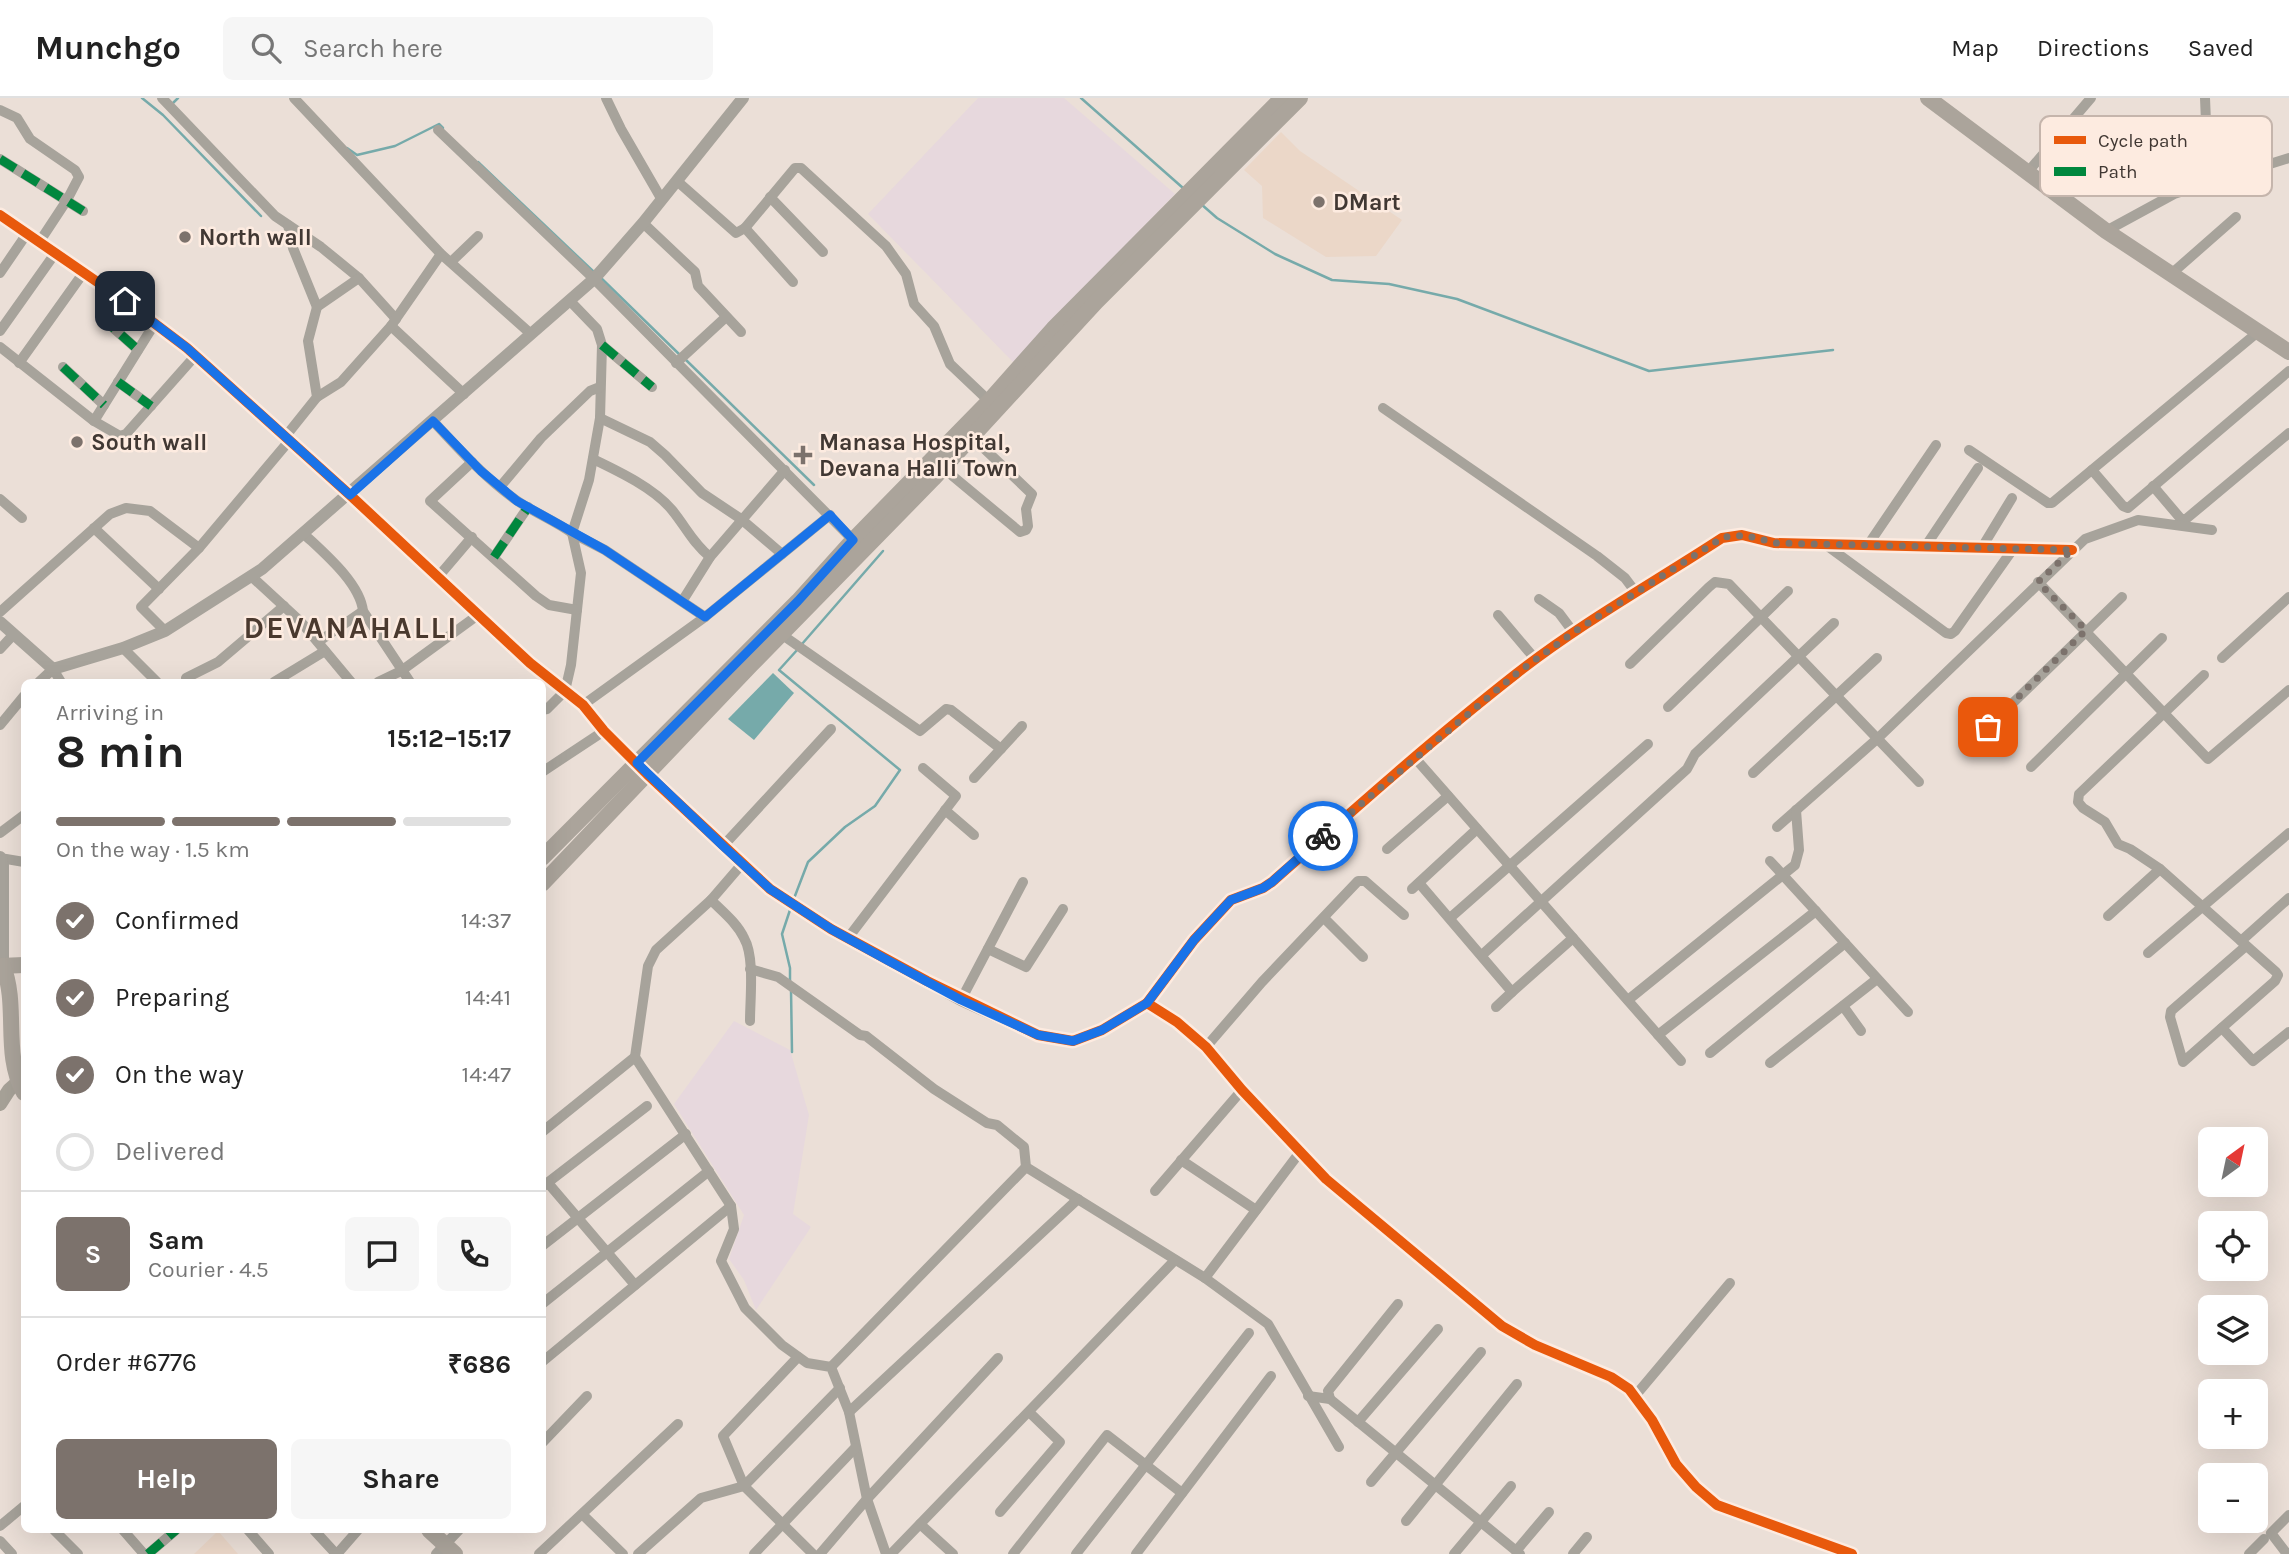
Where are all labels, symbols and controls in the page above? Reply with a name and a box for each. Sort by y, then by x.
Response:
search box [223,17,713,80]
text: Munchgo [35,29,181,67]
icon: search [247,29,285,67]
text: Search here [303,33,443,64]
text: Map [1951,34,1999,62]
text: Directions [2037,34,2150,62]
text: Saved [2188,34,2254,62]
legend [2040,116,2272,196]
text: Cycle path [2098,130,2188,152]
text: Path [2098,161,2138,183]
place label: DMart [1333,189,1400,216]
marker: DMart [1311,194,1327,210]
place label: North wall [199,224,312,251]
marker: North wall [177,229,193,245]
pin [95,271,155,331]
icon: home [106,282,144,320]
place label: South wall [91,429,207,456]
place label: Manasa Hospital, Devana Halli Town [819,429,1018,482]
marker: South wall [69,434,85,450]
marker: Manasa Hospital, Devana Halli Town [793,445,813,465]
district label: DEVANAHALLI [244,610,458,646]
pin [1958,697,2018,757]
text: Arriving in [56,699,164,726]
icon: bag [1969,708,2007,746]
text: 15:12–15:17 [387,723,511,754]
text: 8 min [56,725,185,779]
courier [1288,801,1358,871]
icon: bike [1304,817,1342,855]
text: On the way · 1.5 km [56,836,250,863]
icon: check [56,902,94,940]
text: Confirmed [115,905,240,936]
text: 14:37 [461,907,511,934]
icon: check [56,979,94,1017]
text: Preparing [115,982,229,1013]
text: 14:41 [465,984,511,1011]
icon: check [56,1056,94,1094]
text: On the way [115,1059,244,1090]
text: 14:47 [462,1061,511,1088]
north arrow [2198,1127,2268,1197]
map controls [2198,1127,2268,1533]
text: Delivered [115,1136,225,1167]
button: locate [2198,1211,2268,1281]
button: chat [345,1217,419,1291]
button: phone [437,1217,511,1291]
text: Sam [148,1225,204,1256]
text: S [85,1239,101,1270]
text: Courier · 4.5 [148,1256,269,1283]
button: layers [2198,1295,2268,1365]
text: Order #6776 [56,1347,197,1378]
text: ₹686 [448,1349,511,1380]
button: + [2198,1379,2268,1449]
button: Help [56,1439,277,1519]
button: Share [291,1439,511,1519]
button: − [2198,1463,2268,1533]

